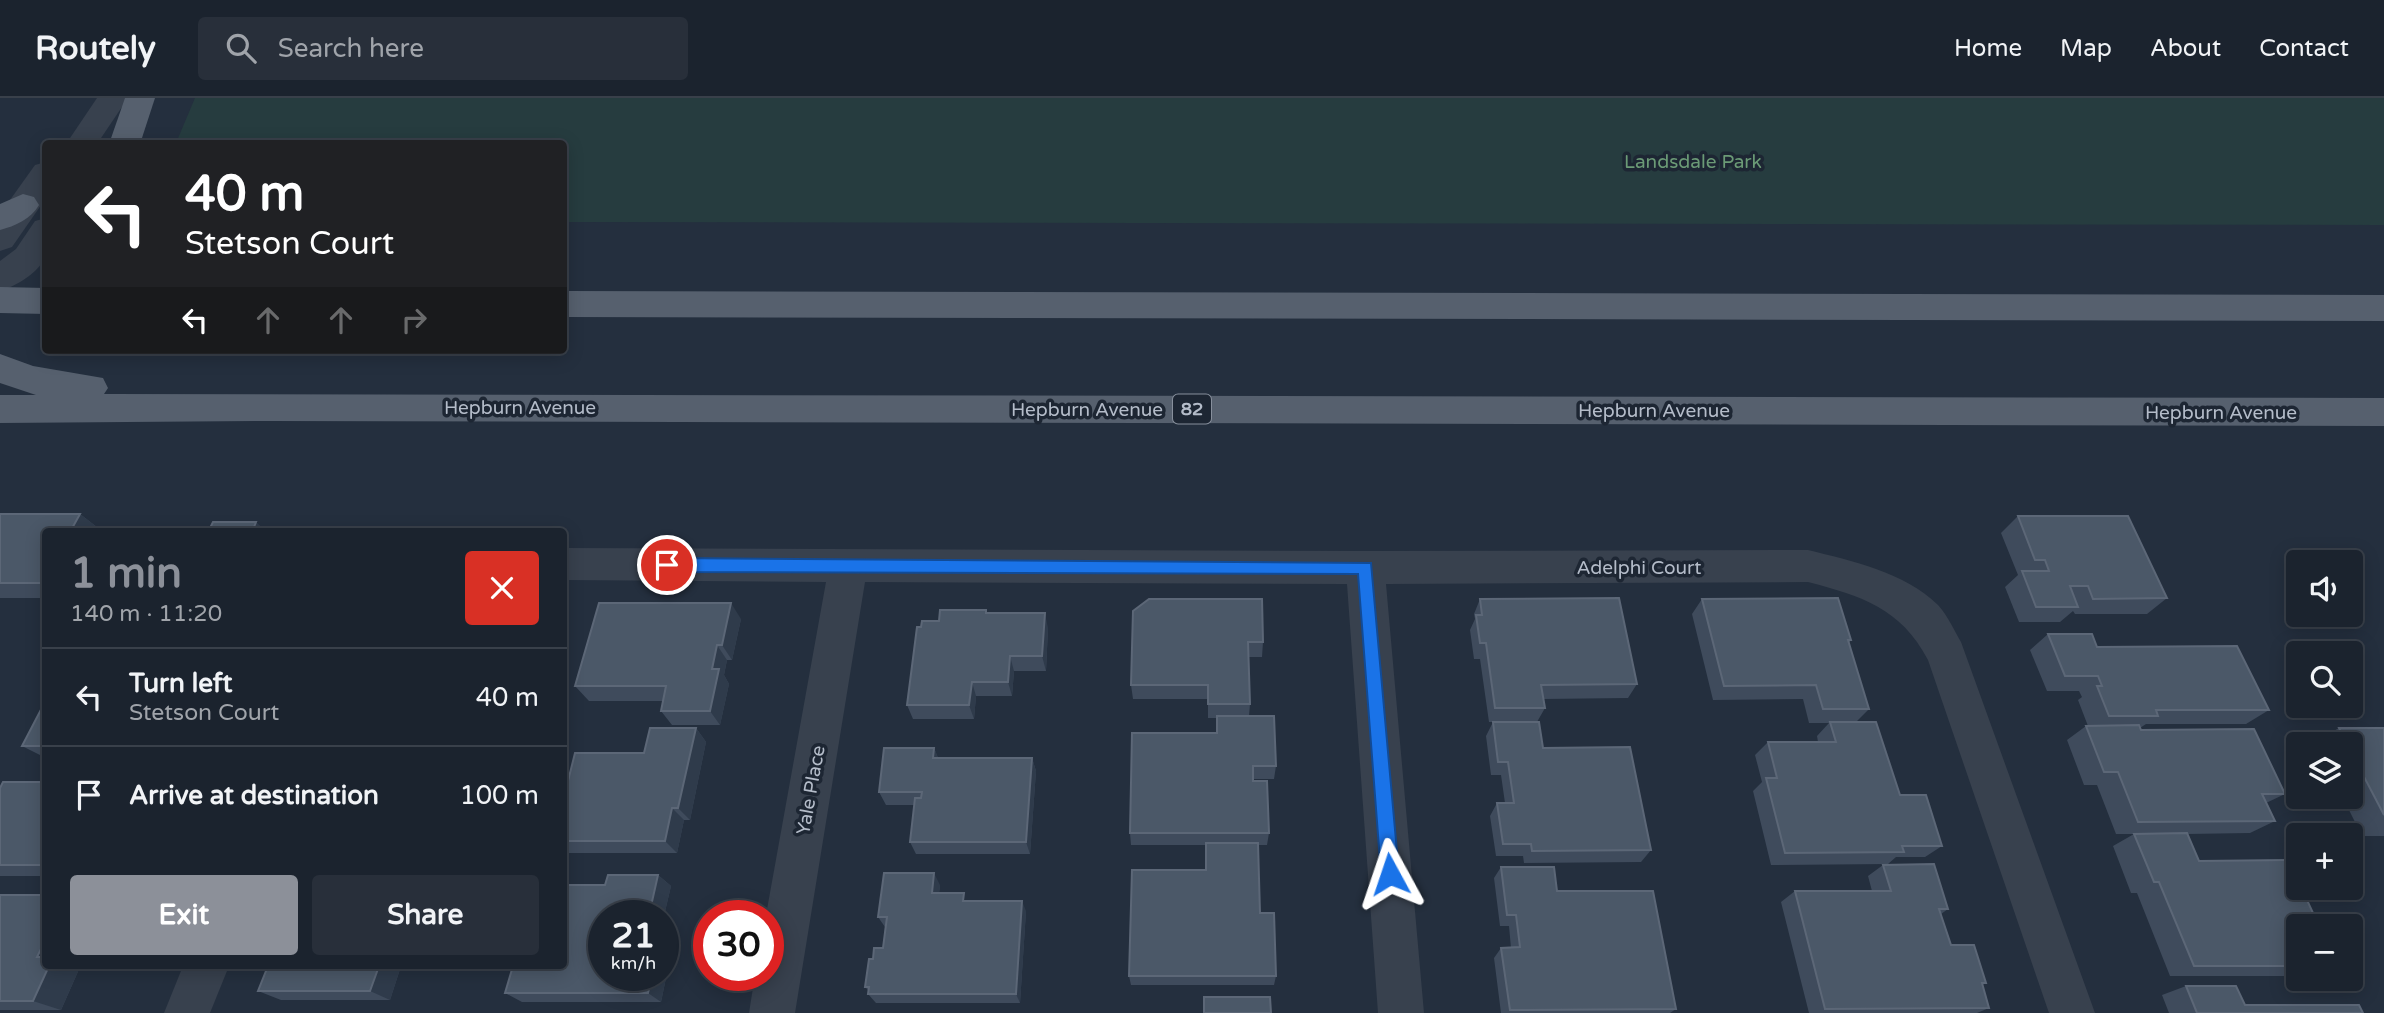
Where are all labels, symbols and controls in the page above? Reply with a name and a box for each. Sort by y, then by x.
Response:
search box [198,17,688,80]
text: Routely [35,29,156,68]
icon: search [222,29,260,67]
text: Search here [278,33,424,64]
text: Home [1954,34,2022,63]
text: Map [2060,34,2112,63]
text: About [2150,34,2221,63]
text: Contact [2259,34,2349,63]
park label: Landsdale Park [1624,151,1762,173]
text: 40 m [185,165,304,224]
icon: left [70,168,161,259]
text: Stetson Court [185,225,394,263]
icon: left [176,301,214,339]
icon: ahead [249,301,287,339]
icon: ahead [322,301,360,339]
icon: right [395,301,433,339]
road number: 82 [1173,394,1211,424]
street label: Hepburn Avenue [444,397,596,419]
street label: Hepburn Avenue [1011,399,1163,421]
street label: Hepburn Avenue [1578,400,1730,422]
street label: Hepburn Avenue [2145,402,2297,424]
pin [637,535,697,595]
icon: arrive [648,546,686,584]
text: 1 min [70,548,182,599]
map controls [2286,550,2363,991]
button: sound [2286,550,2363,627]
button: close [465,551,539,625]
street label: Adelphi Court [1576,557,1702,579]
text: 140 m · 11:20 [70,600,222,628]
button: search [2286,641,2363,718]
text: Turn left [129,668,232,699]
icon: left [70,678,108,716]
text: 40 m [476,682,539,713]
text: Stetson Court [129,699,279,727]
button: layers [2286,732,2363,809]
street label: Yale Place [792,744,830,837]
icon: arrive [70,776,108,814]
text: Arrive at destination [129,780,379,811]
text: 100 m [459,780,539,811]
button: + [2286,823,2363,900]
position arrow [1353,837,1427,911]
button: Exit [70,875,298,955]
button: Share [312,875,539,955]
speed limit sign: 30 [693,900,784,991]
button: − [2286,914,2363,991]
text: 21 [612,915,655,957]
text: km/h [611,952,656,974]

